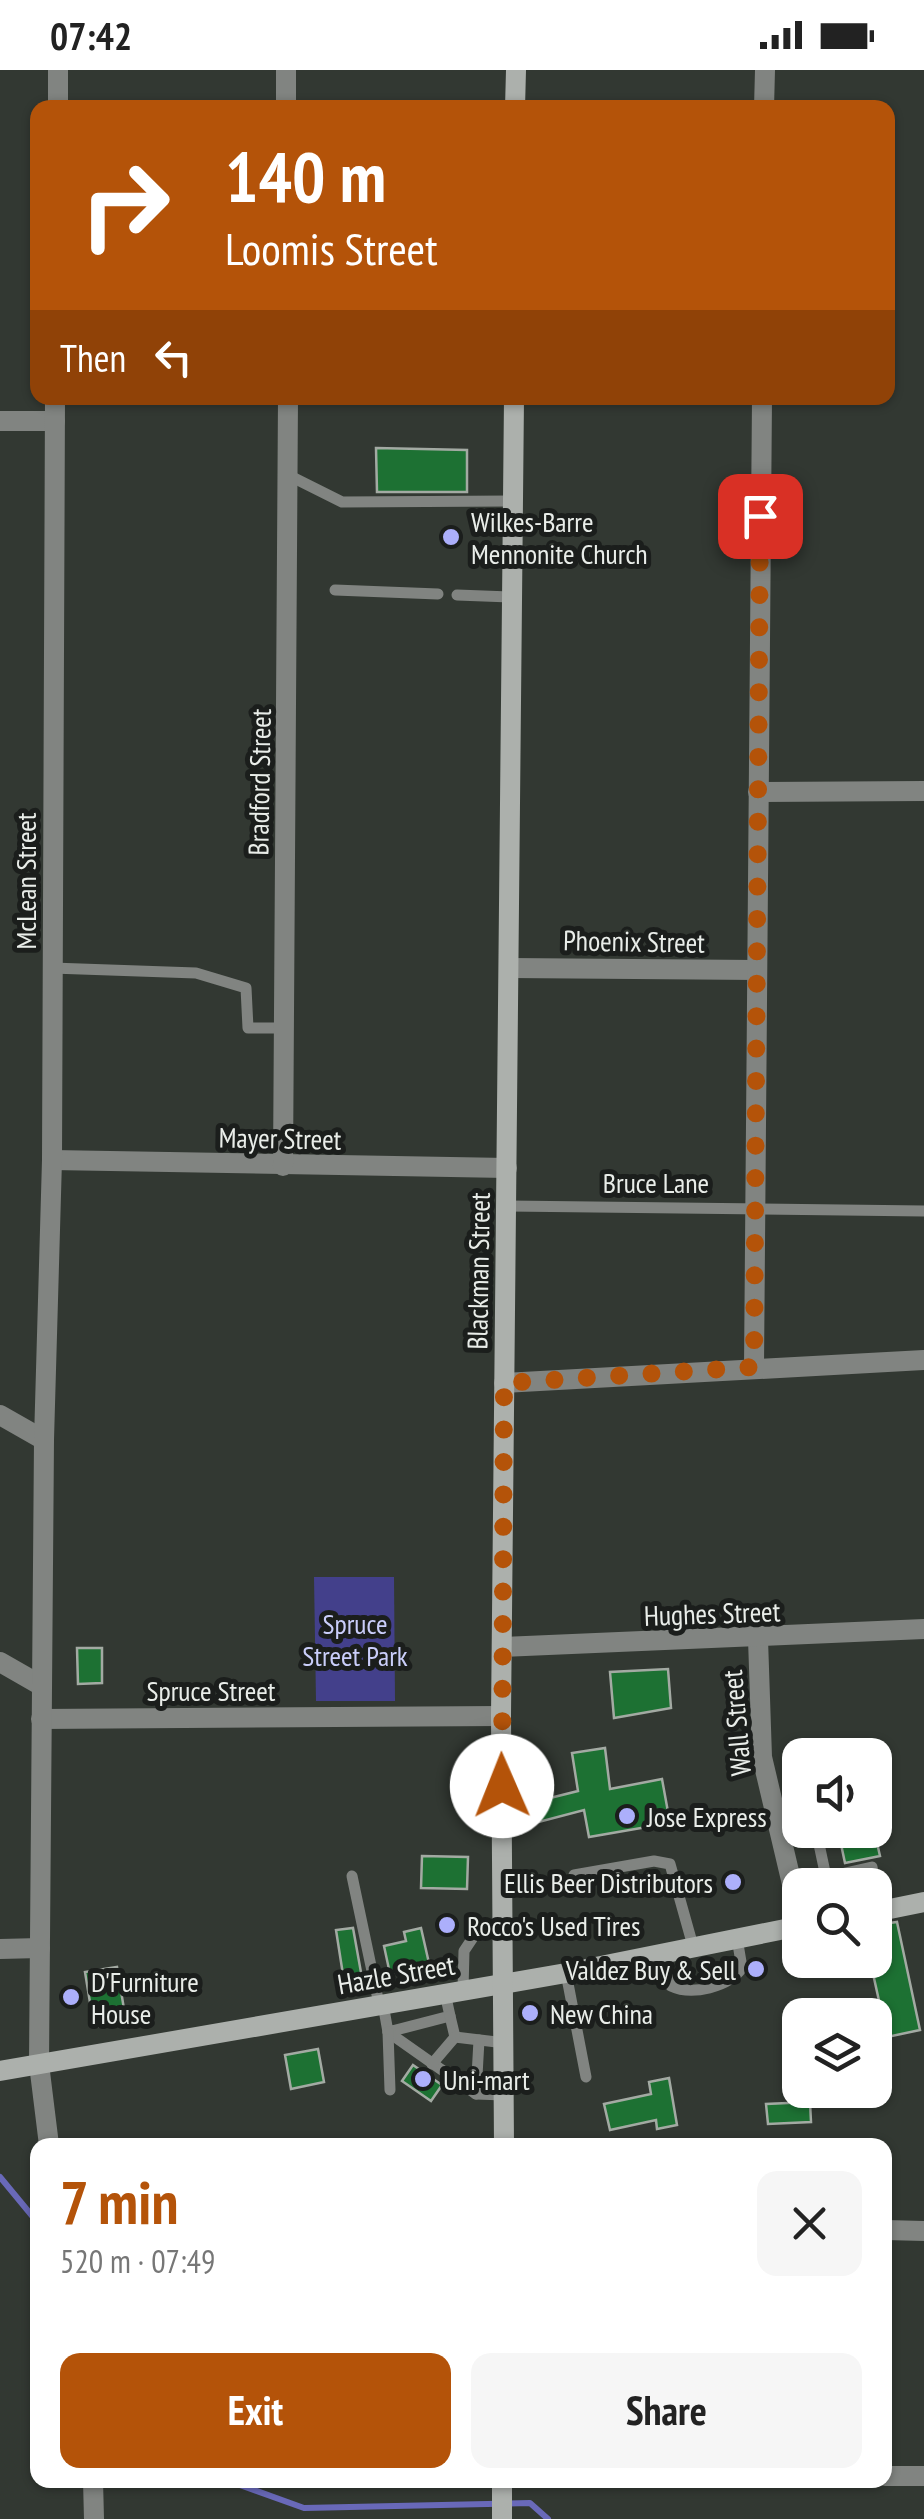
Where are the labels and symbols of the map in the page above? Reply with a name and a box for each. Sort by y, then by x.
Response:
pin [718,474,803,559]
place label: Wilkes-Barre Mennonite Church [471,503,648,572]
marker: Wilkes-Barre Mennonite Church [440,526,462,548]
street label: Bradford Street [239,708,279,856]
street label: McLean Street [7,812,44,950]
street label: Phoenix Street [563,921,705,961]
street label: Mayer Street [218,1118,342,1158]
street label: Bruce Lane [603,1164,709,1201]
street label: Blackman Street [458,1192,498,1350]
street label: Hughes Street [643,1592,781,1634]
park label: Spruce Street Park [302,1605,408,1674]
street label: Wall Street [713,1668,759,1777]
street label: Spruce Street [147,1672,276,1709]
position arrow [450,1734,554,1838]
place label: Jose Express [646,1798,767,1835]
marker: Jose Express [616,1805,638,1827]
place label: Ellis Beer Distributors [504,1864,713,1901]
marker: Ellis Beer Distributors [722,1871,744,1893]
place label: Rocco's Used Tires [467,1907,641,1944]
marker: Rocco's Used Tires [436,1914,458,1936]
street label: Hazle Street [335,1945,458,2002]
place label: Valdez Buy & Sell [565,1951,736,1988]
marker: Valdez Buy & Sell [745,1958,767,1980]
place label: D'Furniture House [91,1963,199,2032]
marker: D'Furniture House [60,1986,82,2008]
place label: New China [550,1995,653,2032]
marker: New China [519,2002,541,2024]
place label: Uni-mart [443,2061,530,2098]
marker: Uni-mart [412,2068,434,2090]

